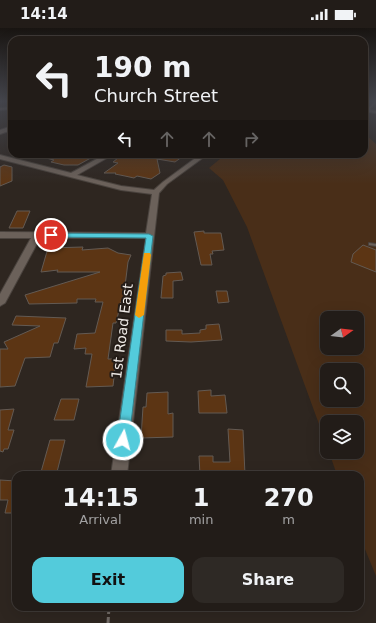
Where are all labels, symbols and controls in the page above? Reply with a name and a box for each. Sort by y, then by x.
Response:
text: 14:14 [20,5,68,23]
text: 190 m [94,51,191,84]
icon: left [28,52,80,104]
text: Church Street [94,85,218,106]
icon: left [114,128,136,150]
icon: ahead [156,128,178,150]
icon: ahead [198,128,220,150]
icon: right [240,128,262,150]
pin [34,218,68,252]
icon: arrive [40,224,62,246]
street label: 1st Road East [108,282,136,380]
north arrow [320,311,364,355]
map controls [320,311,364,459]
button: search [320,363,364,407]
button: layers [320,415,364,459]
position arrow [102,419,144,461]
text: 14:15 [62,484,139,512]
text: 1 [193,484,209,512]
text: 270 [264,484,314,512]
text: Arrival [79,512,122,527]
text: min [189,512,213,527]
text: m [282,512,295,527]
button: Exit [32,557,184,603]
button: Share [192,557,344,603]

